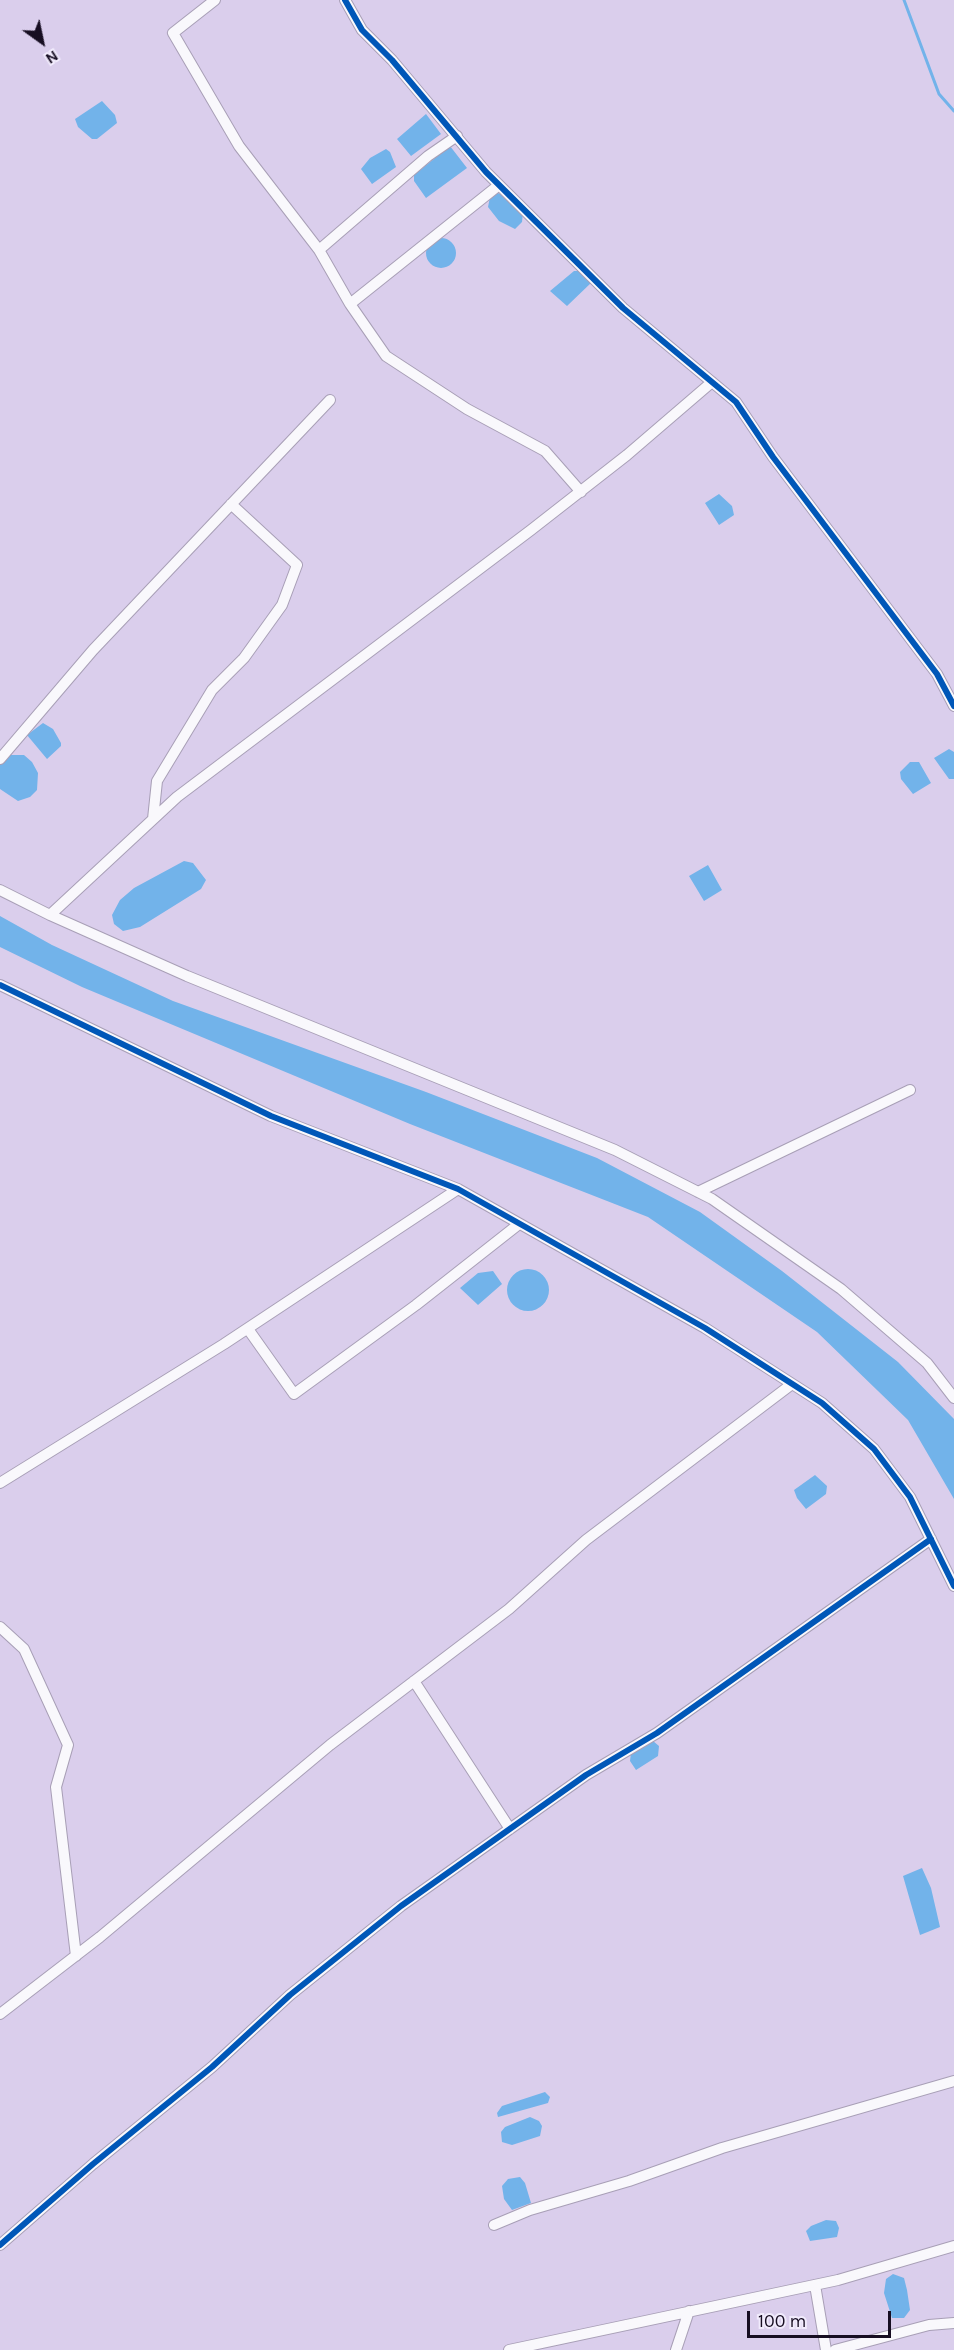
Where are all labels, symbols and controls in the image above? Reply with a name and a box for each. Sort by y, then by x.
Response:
north arrow [12,12,72,72]
text: N [42,46,62,69]
scale bar [750,2299,894,2337]
text: 100 m [758,2310,806,2332]

